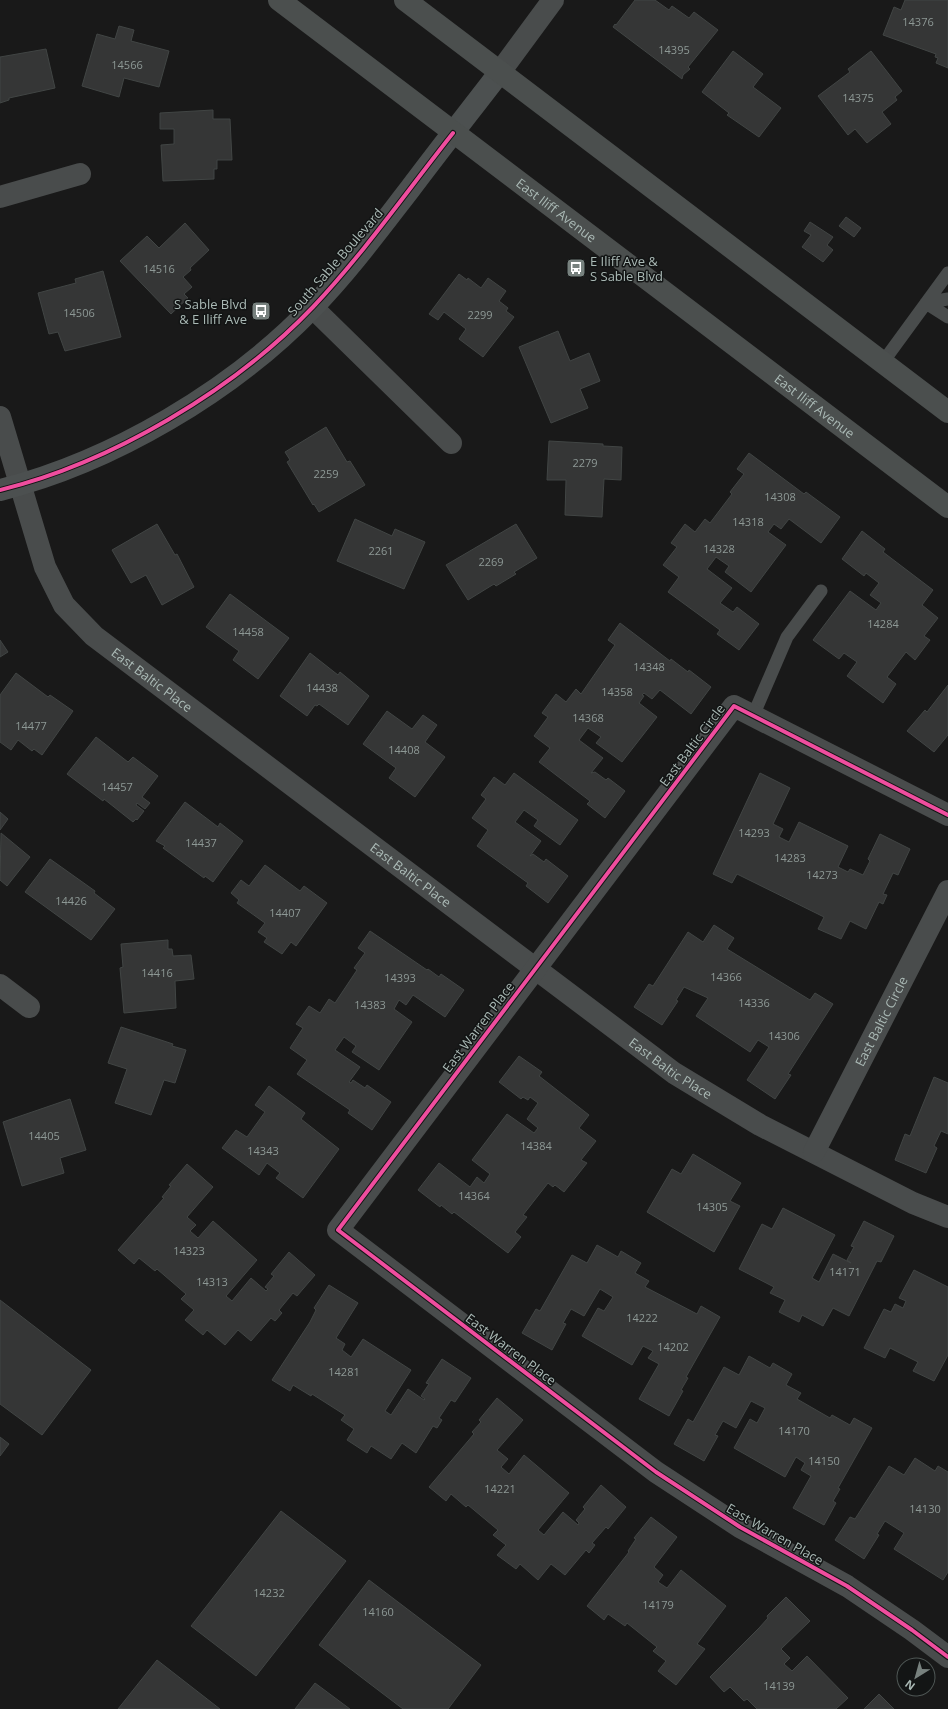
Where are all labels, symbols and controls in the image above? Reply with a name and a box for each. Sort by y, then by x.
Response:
house number: 14376 [902,14,934,29]
house number: 14395 [658,42,690,57]
house number: 14566 [111,57,143,72]
house number: 14375 [842,90,874,105]
street label: East Iliff Avenue [512,174,600,246]
street label: South Sable Boulevard [283,204,387,320]
place label: E Iliff Ave & S Sable Blvd [590,252,663,285]
bus stop icon: E Iliff Ave & S Sable Blvd [565,257,587,279]
house number: 14516 [143,261,175,276]
place label: S Sable Blvd & E Iliff Ave [174,295,247,328]
bus stop icon: S Sable Blvd & E Iliff Ave [250,300,272,322]
house number: 14506 [63,305,95,320]
house number: 2299 [467,307,493,322]
street label: East Iliff Avenue [771,370,858,442]
house number: 2279 [572,455,598,470]
house number: 2259 [313,466,339,481]
house number: 14308 [764,489,796,504]
house number: 14318 [732,514,764,529]
house number: 14328 [703,541,735,556]
house number: 2261 [368,543,394,558]
house number: 2269 [478,554,504,569]
house number: 14284 [867,616,899,631]
house number: 14458 [232,624,264,639]
street label: East Baltic Place [108,643,196,716]
house number: 14348 [633,659,665,674]
house number: 14438 [306,680,338,695]
house number: 14358 [601,684,633,699]
street label: East Baltic Circle [655,700,729,790]
house number: 14368 [572,710,604,725]
house number: 14477 [15,718,47,733]
house number: 14408 [388,742,420,757]
house number: 14457 [101,779,133,794]
house number: 14293 [738,825,770,840]
house number: 14437 [185,835,217,850]
street label: East Baltic Place [367,838,455,911]
house number: 14283 [774,850,806,865]
house number: 14273 [806,867,838,882]
house number: 14426 [55,893,87,908]
house number: 14407 [269,905,301,920]
house number: 14416 [141,965,173,980]
house number: 14366 [710,969,742,984]
house number: 14393 [384,970,416,985]
street label: East Baltic Circle [851,973,912,1069]
street label: East Warren Place [438,978,518,1076]
house number: 14336 [738,995,770,1010]
house number: 14383 [354,997,386,1012]
house number: 14306 [768,1028,800,1043]
street label: East Baltic Place [625,1033,716,1103]
house number: 14405 [28,1128,60,1143]
house number: 14384 [520,1138,552,1153]
house number: 14343 [247,1143,279,1158]
house number: 14364 [458,1188,490,1203]
house number: 14305 [696,1199,728,1214]
house number: 14323 [173,1243,205,1258]
house number: 14171 [829,1264,861,1279]
house number: 14313 [196,1274,228,1289]
street label: East Warren Place [462,1309,560,1389]
house number: 14222 [626,1310,658,1325]
house number: 14202 [657,1339,689,1354]
house number: 14281 [328,1364,360,1379]
house number: 14170 [778,1423,810,1438]
house number: 14150 [808,1453,840,1468]
house number: 14221 [484,1481,516,1496]
street label: East Warren Place [723,1499,827,1569]
house number: 14130 [909,1501,941,1516]
house number: 14232 [253,1585,285,1600]
house number: 14179 [642,1597,674,1612]
house number: 14160 [362,1604,394,1619]
north arrow [896,1657,936,1697]
text: N [902,1677,918,1694]
house number: 14139 [763,1678,795,1693]

